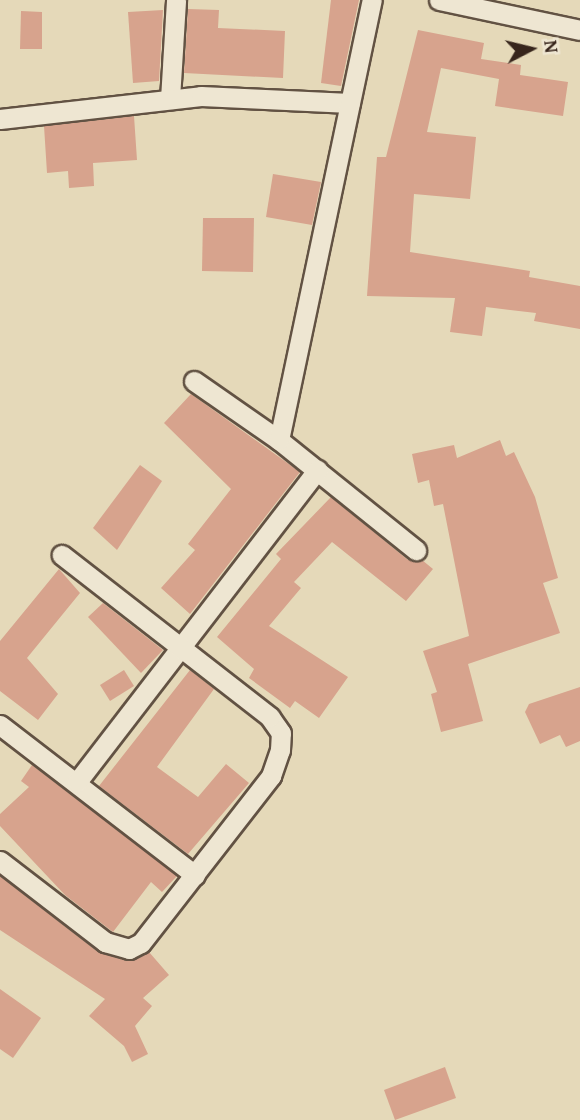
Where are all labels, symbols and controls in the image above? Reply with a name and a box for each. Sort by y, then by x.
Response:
north arrow [496,14,566,84]
text: N [537,38,567,54]

